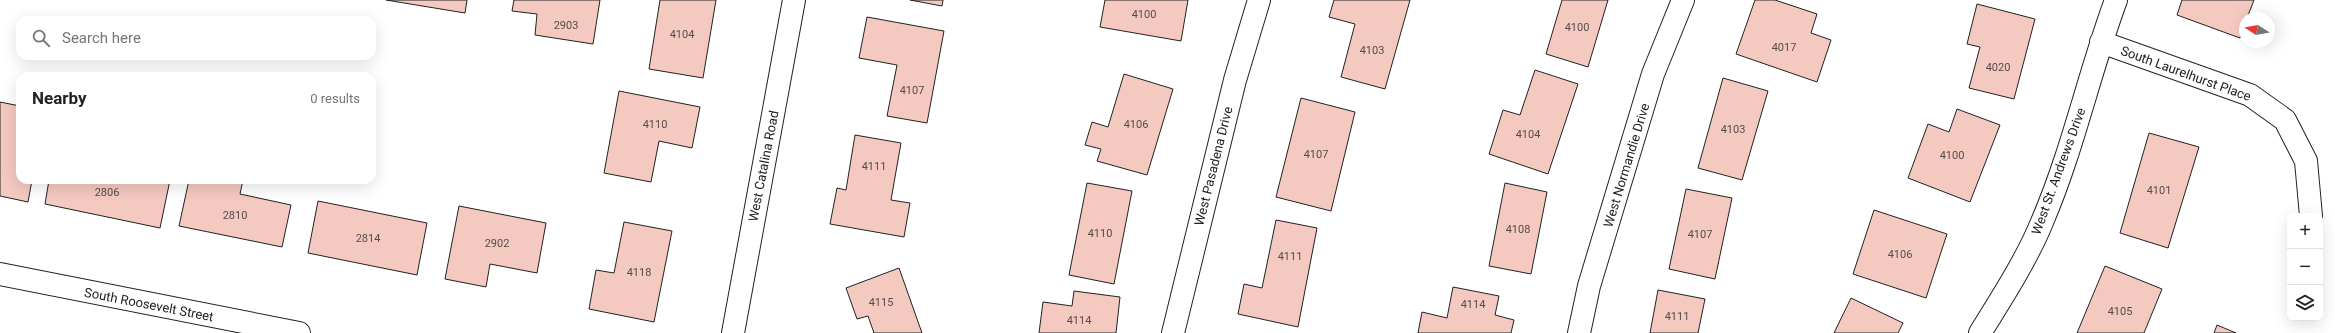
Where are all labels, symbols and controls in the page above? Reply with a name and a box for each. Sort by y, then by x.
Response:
house number: 4100 [1132,8,1156,21]
north arrow [2239,12,2275,48]
search box [16,16,376,60]
house number: 2903 [554,19,578,32]
house number: 4100 [1565,21,1589,34]
icon: search [30,27,52,49]
house number: 4104 [670,28,694,41]
text: Search here [62,29,141,47]
house number: 4017 [1772,41,1796,54]
street label: South Laurelhurst Place [2119,43,2253,104]
house number: 4103 [1360,44,1384,57]
house number: 4020 [1986,61,2010,74]
house number: 4107 [900,84,924,97]
text: Nearby [32,88,87,108]
text: 0 results [310,91,360,106]
street label: West Normandie Drive [1600,101,1653,229]
street label: West Pasadena Drive [1191,105,1236,227]
street label: West St. Andrews Drive [2028,105,2088,237]
street label: West Catalina Road [745,109,782,223]
house number: 4110 [643,118,667,131]
house number: 4106 [1124,118,1148,131]
house number: 4103 [1721,123,1745,136]
house number: 4104 [1516,128,1540,141]
house number: 4107 [1304,148,1328,161]
house number: 4100 [1940,149,1964,162]
house number: 4111 [862,160,886,173]
house number: 4101 [2147,184,2171,197]
house number: 2806 [95,186,119,199]
house number: 2810 [223,209,247,222]
map controls [2287,213,2323,321]
button: + [2287,213,2323,249]
house number: 4108 [1506,223,1530,236]
house number: 4110 [1088,227,1112,240]
house number: 4107 [1688,228,1712,241]
house number: 2814 [356,232,380,245]
house number: 2902 [485,237,509,250]
house number: 4106 [1888,248,1912,261]
button: − [2287,249,2323,285]
house number: 4111 [1278,250,1302,263]
house number: 4118 [627,266,651,279]
street label: South Roosevelt Street [83,285,215,324]
button: layers [2287,285,2323,321]
house number: 4115 [869,296,893,309]
house number: 4114 [1461,298,1485,311]
house number: 4105 [2108,305,2132,318]
house number: 4111 [1665,310,1689,323]
house number: 4114 [1067,314,1091,327]

